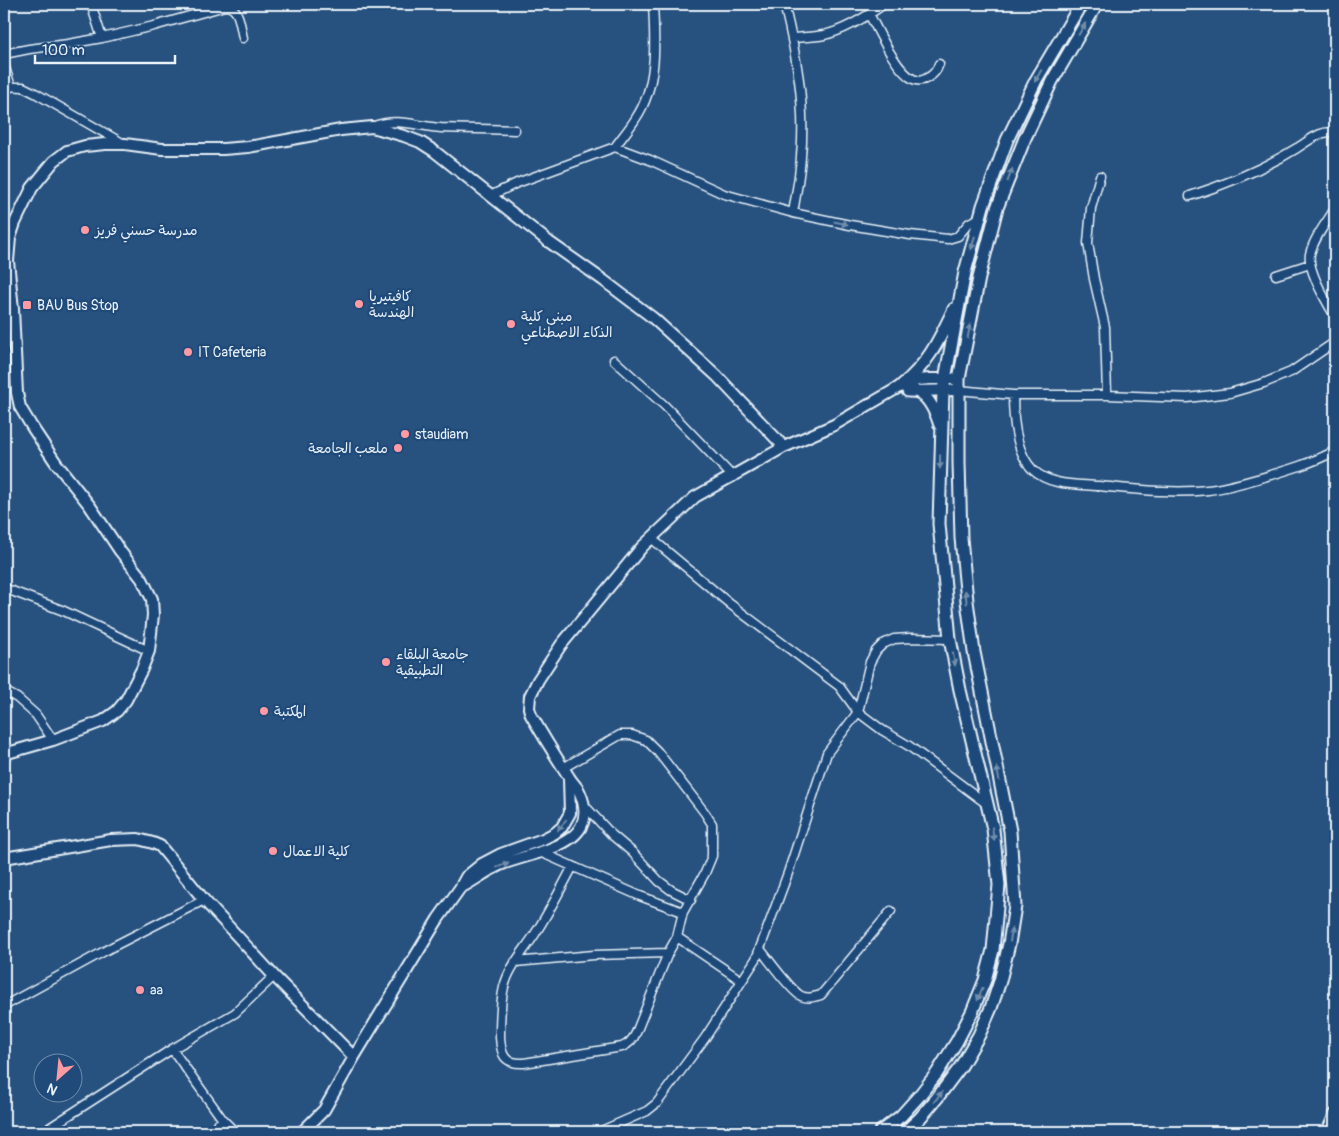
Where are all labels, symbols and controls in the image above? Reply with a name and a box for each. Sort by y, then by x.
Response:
one-way arrow [1078,23,1087,36]
scale bar [35,32,175,64]
text: 100 m [42,41,85,60]
one-way arrow [1034,69,1042,83]
one-way arrow [1006,167,1014,182]
one-way arrow [834,219,849,227]
place label: مدرسة حسني فريز [94,222,198,243]
marker: مدرسة حسني فريز [79,224,91,236]
one-way arrow [969,236,977,251]
place label: كافيتيريا الهندسة [369,288,414,321]
place label: BAU Bus Stop [37,297,119,314]
marker: كافيتيريا الهندسة [353,298,365,310]
marker: BAU Bus Stop [21,299,33,311]
place label: مبنى كلية الذكاء الاصطناعي [521,308,613,345]
marker: مبنى كلية الذكاء الاصطناعي [505,318,517,330]
one-way arrow [965,323,973,339]
place label: IT Cafeteria [198,344,266,361]
marker: IT Cafeteria [182,346,194,358]
place label: staudiam [415,426,468,443]
marker: staudiam [399,428,411,440]
place label: ملعب الجامعة [308,440,388,457]
marker: ملعب الجامعة [392,442,404,454]
one-way arrow [936,454,944,470]
one-way arrow [962,588,970,604]
place label: جامعة البلقاء التطبيقية [396,646,469,679]
one-way arrow [950,651,958,667]
marker: جامعة البلقاء التطبيقية [380,656,392,668]
place label: المكتبة [274,703,306,720]
marker: المكتبة [258,705,270,717]
one-way arrow [994,766,1002,781]
one-way arrow [557,818,568,831]
one-way arrow [989,827,997,843]
place label: كلية الاعمال [283,843,350,860]
marker: كلية الاعمال [267,845,279,857]
one-way arrow [495,860,510,868]
one-way arrow [1007,926,1015,942]
place label: aa [150,982,163,999]
marker: aa [134,984,146,996]
one-way arrow [975,987,983,1001]
north arrow [32,1054,82,1104]
text: N [44,1079,60,1099]
one-way arrow [933,1091,944,1104]

